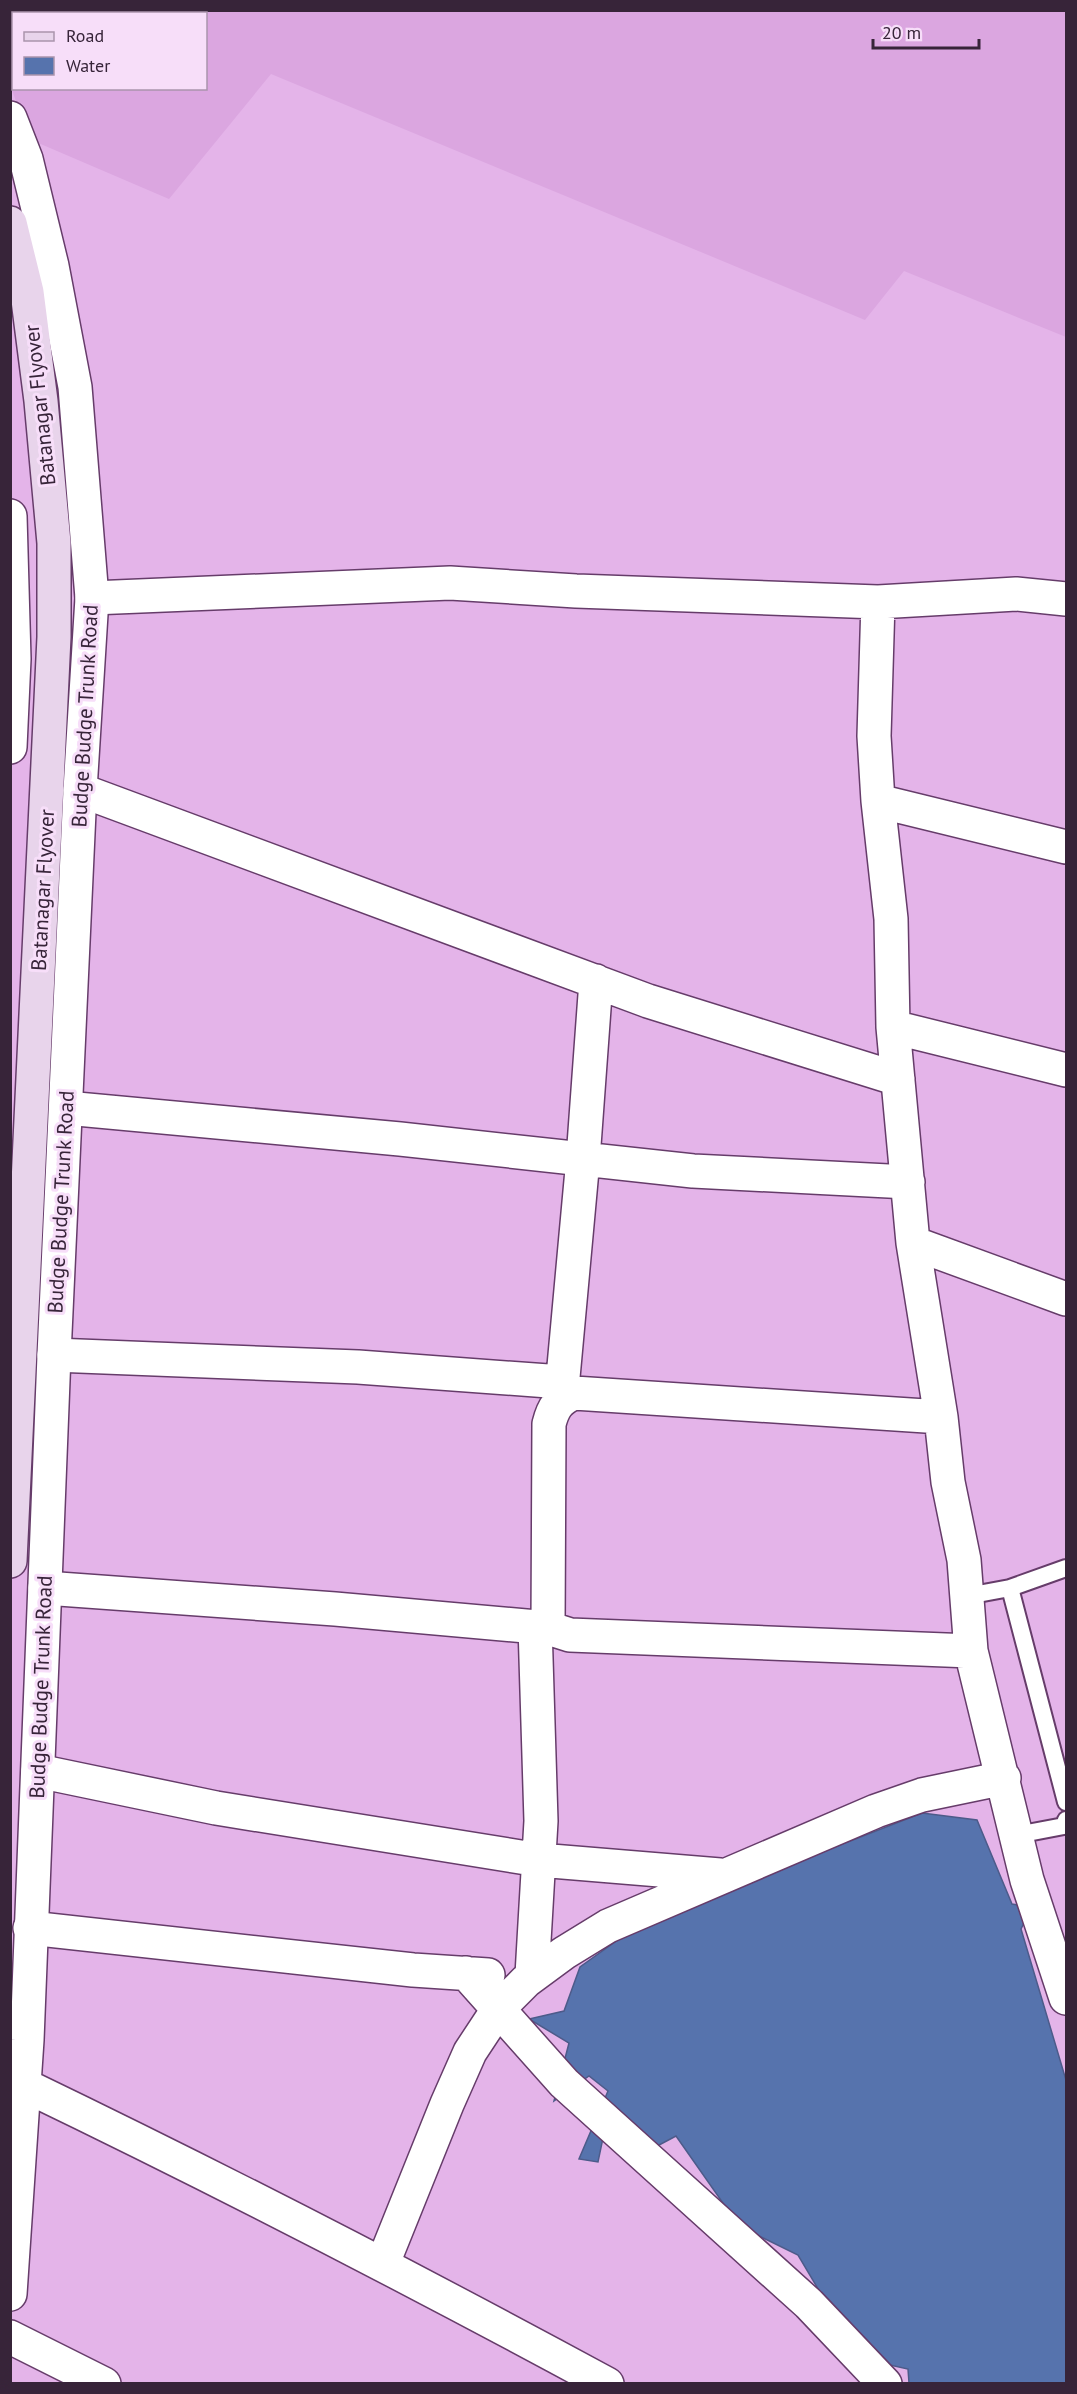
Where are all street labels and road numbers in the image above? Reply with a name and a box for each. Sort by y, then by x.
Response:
street label: Batanagar Flyover [18,323,61,487]
street label: Budge Budge Trunk Road [65,604,104,828]
street label: Batanagar Flyover [25,808,60,971]
street label: Budge Budge Trunk Road [41,1090,80,1314]
street label: Budge Budge Trunk Road [23,1575,58,1799]

